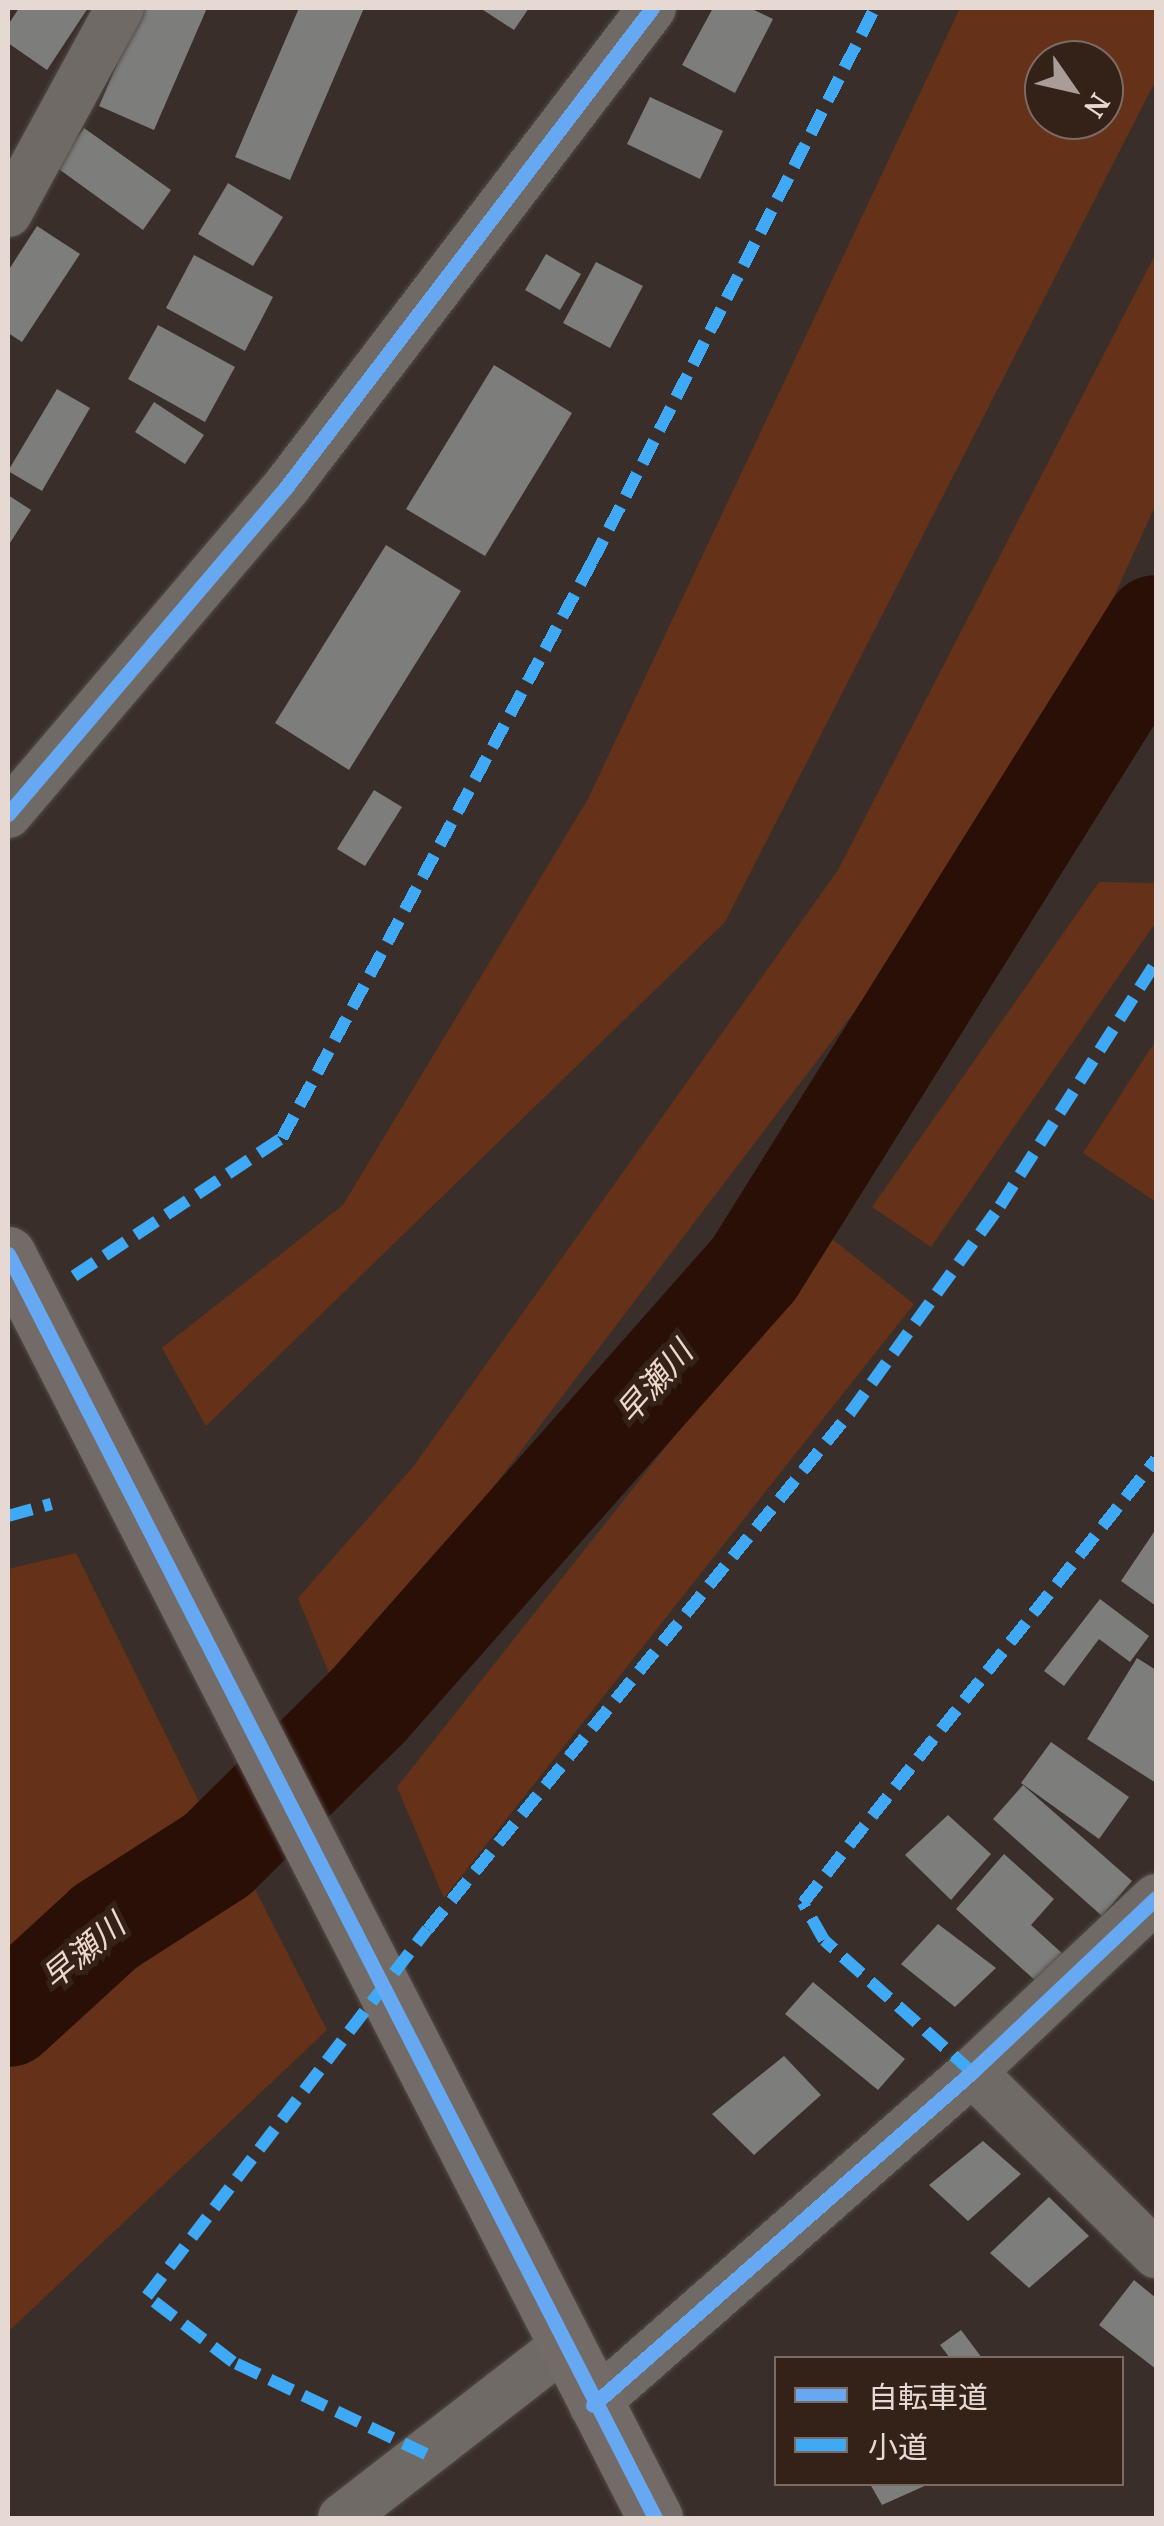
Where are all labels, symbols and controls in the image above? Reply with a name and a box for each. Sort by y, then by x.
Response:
north arrow [1024,40,1124,140]
text: N [1076,87,1119,125]
water label: 早瀬川 [608,1333,700,1431]
water label: 早瀬川 [34,1905,132,1997]
legend [774,2356,1124,2486]
text: 自転車道 [868,2377,988,2417]
text: 小道 [868,2427,928,2467]

